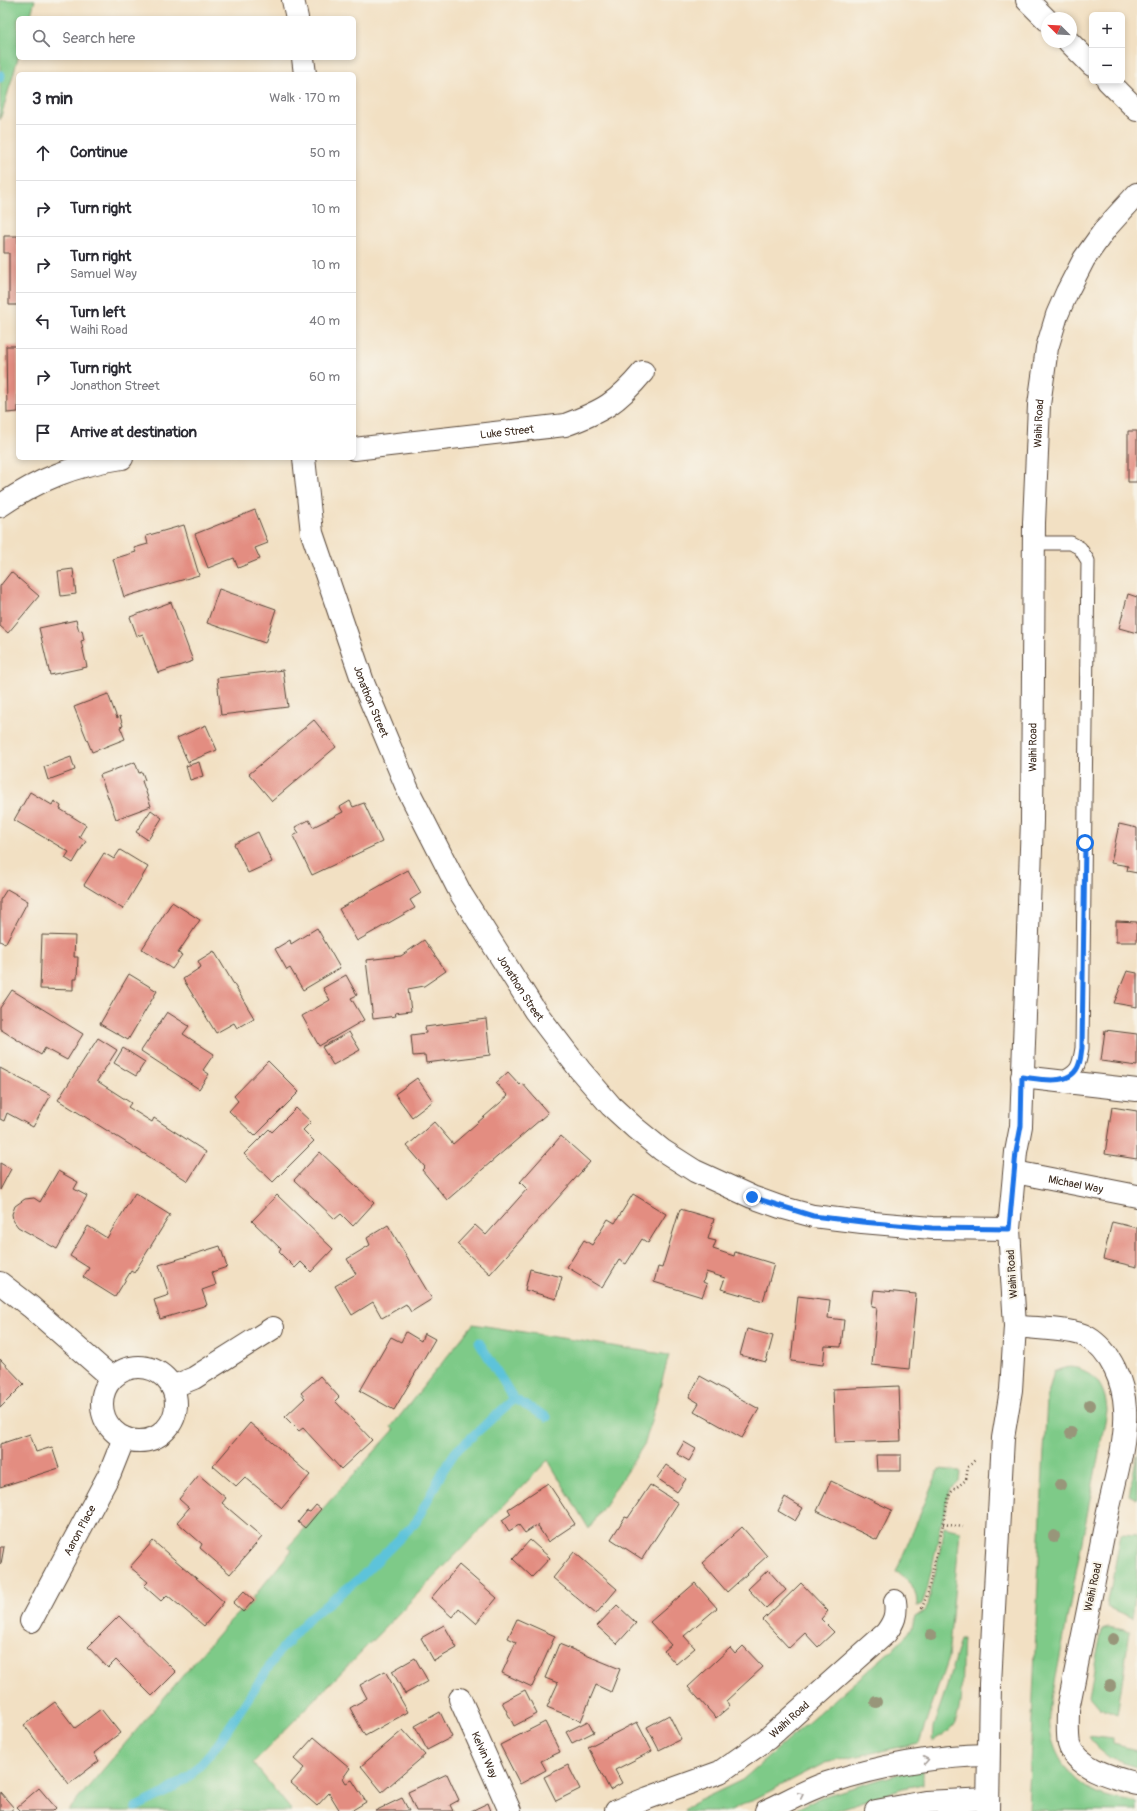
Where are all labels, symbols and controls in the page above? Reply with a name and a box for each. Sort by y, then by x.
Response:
north arrow [1041,12,1077,48]
map controls [1089,12,1125,84]
button: + [1089,12,1125,48]
search box [16,16,356,60]
icon: search [30,27,52,49]
text: Search here [62,29,135,48]
button: − [1089,48,1125,84]
text: 3 min [32,88,73,109]
text: Walk · 170 m [269,90,340,106]
icon: ahead [32,142,54,164]
text: Continue [70,143,128,162]
text: 50 m [310,145,340,161]
icon: right [32,198,54,220]
text: Turn right [70,199,131,218]
text: 10 m [312,201,340,217]
text: Turn right [70,247,131,266]
icon: right [32,254,54,276]
text: 10 m [312,257,340,273]
text: Samuel Way [70,266,137,282]
text: Turn left [70,303,126,322]
icon: left [32,310,54,332]
text: 40 m [309,313,340,329]
text: Waihi Road [70,322,128,338]
text: Turn right [70,359,131,378]
icon: right [32,366,54,388]
text: 60 m [309,369,340,385]
text: Jonathon Street [70,378,160,394]
street label: Waihi Road [1031,398,1046,448]
icon: arrive [32,422,54,444]
street label: Luke Street [479,422,535,441]
text: Arrive at destination [70,423,197,442]
street label: Jonathon Street [351,664,392,740]
street label: Waihi Road [1026,723,1039,772]
route start [1076,834,1094,852]
street label: Jonathon Street [495,952,547,1024]
street label: Michael Way [1047,1172,1105,1196]
route end [743,1188,761,1206]
street label: Waihi Road [1004,1249,1020,1299]
street label: Aaron Place [61,1502,99,1558]
street label: Waihi Road [1082,1562,1104,1612]
street label: Waihi Road [766,1698,812,1741]
street label: Kelvin Way [469,1730,501,1780]
one-way arrow [923,1756,929,1765]
one-way arrow [797,1792,804,1800]

